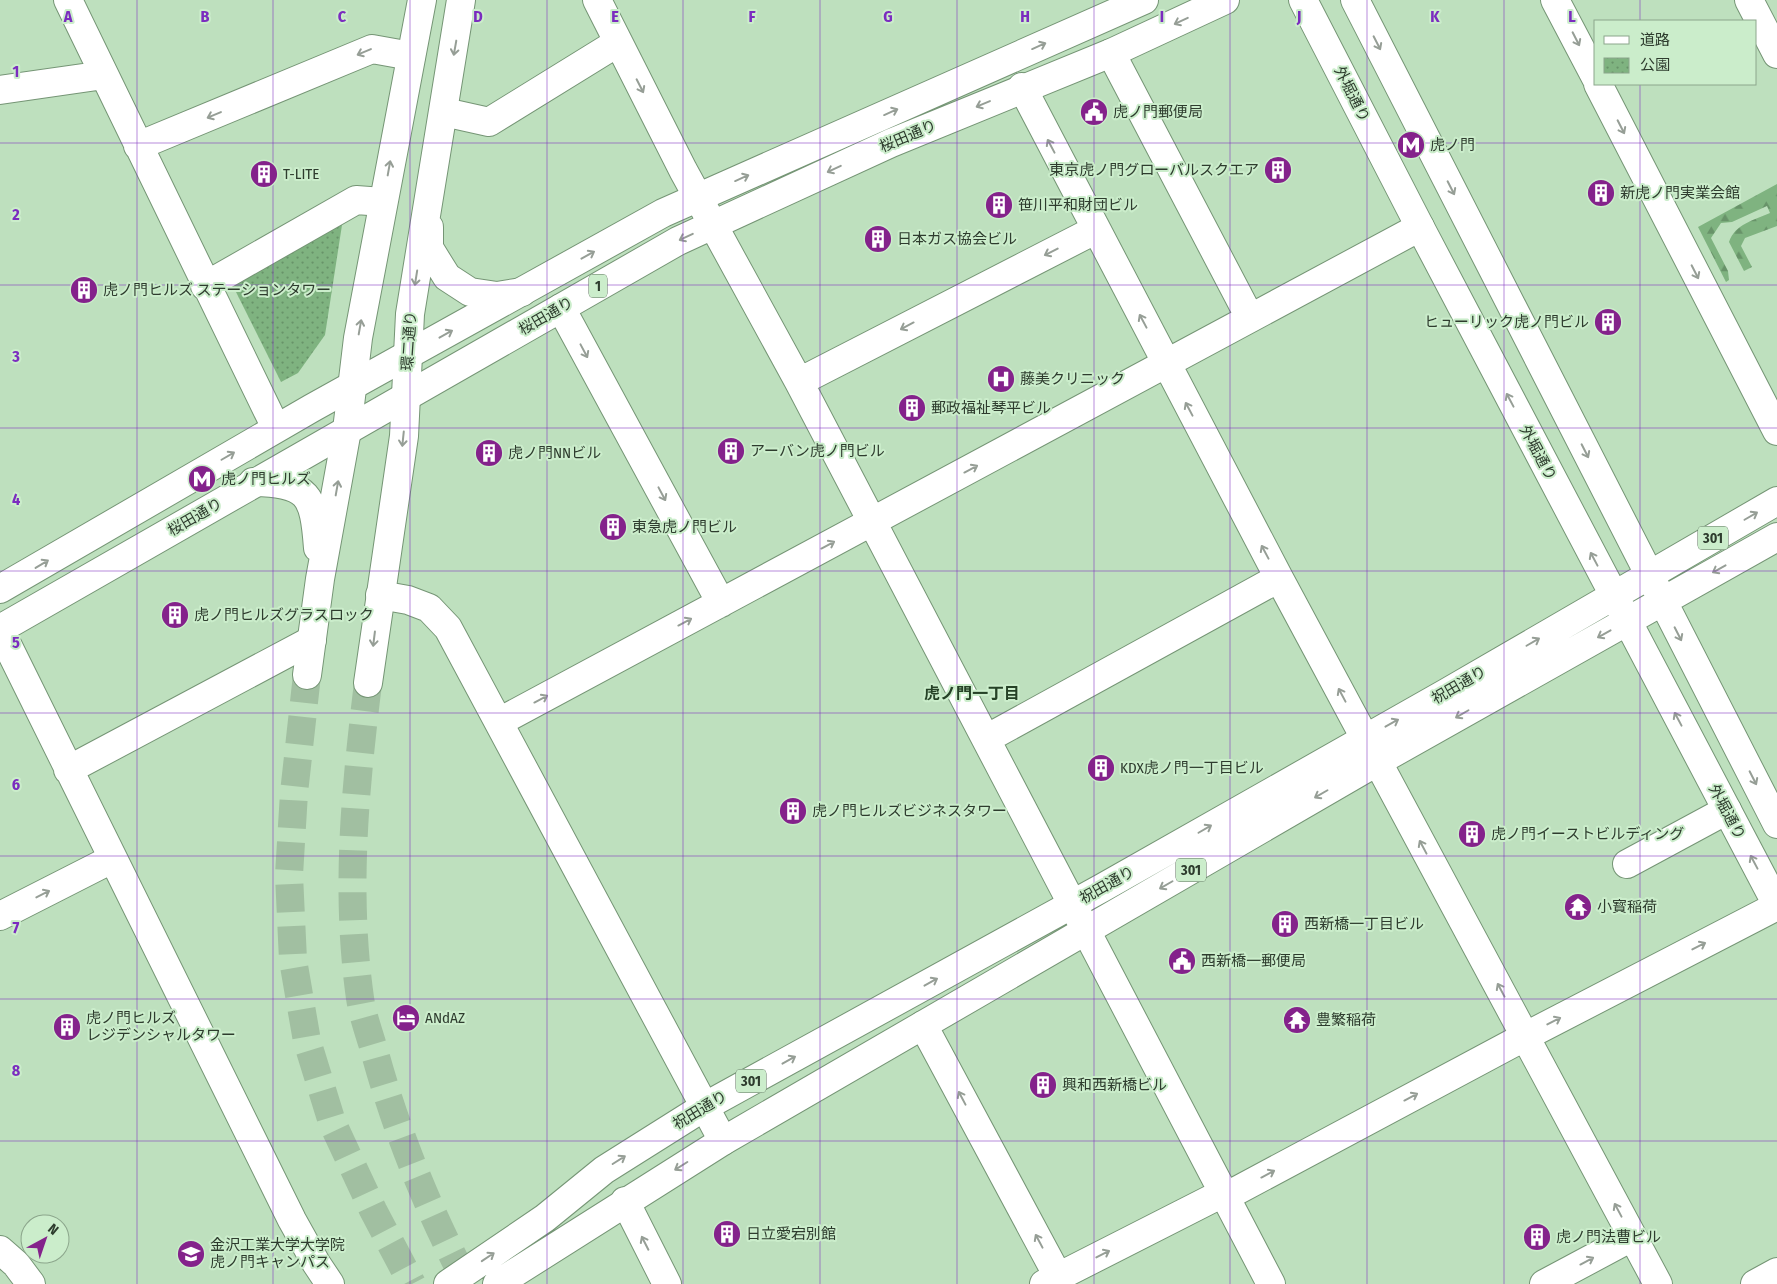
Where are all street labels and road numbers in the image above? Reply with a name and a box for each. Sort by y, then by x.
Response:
street label: 外堀通り [1330,63,1374,125]
street label: 桜田通り [877,116,939,156]
road number: 1 [589,274,607,298]
street label: 桜田通り [516,293,576,339]
street label: 環二通り [398,310,420,372]
street label: 外堀通り [1516,422,1560,484]
street label: 桜田通り [165,494,225,540]
road number: 301 [1698,526,1728,550]
street label: 祝田通り [1429,662,1489,708]
street label: 外堀通り [1705,781,1749,843]
road number: 301 [1176,858,1206,882]
street label: 祝田通り [1076,863,1138,907]
road number: 301 [736,1070,766,1092]
street label: 祝田通り [670,1087,730,1133]

